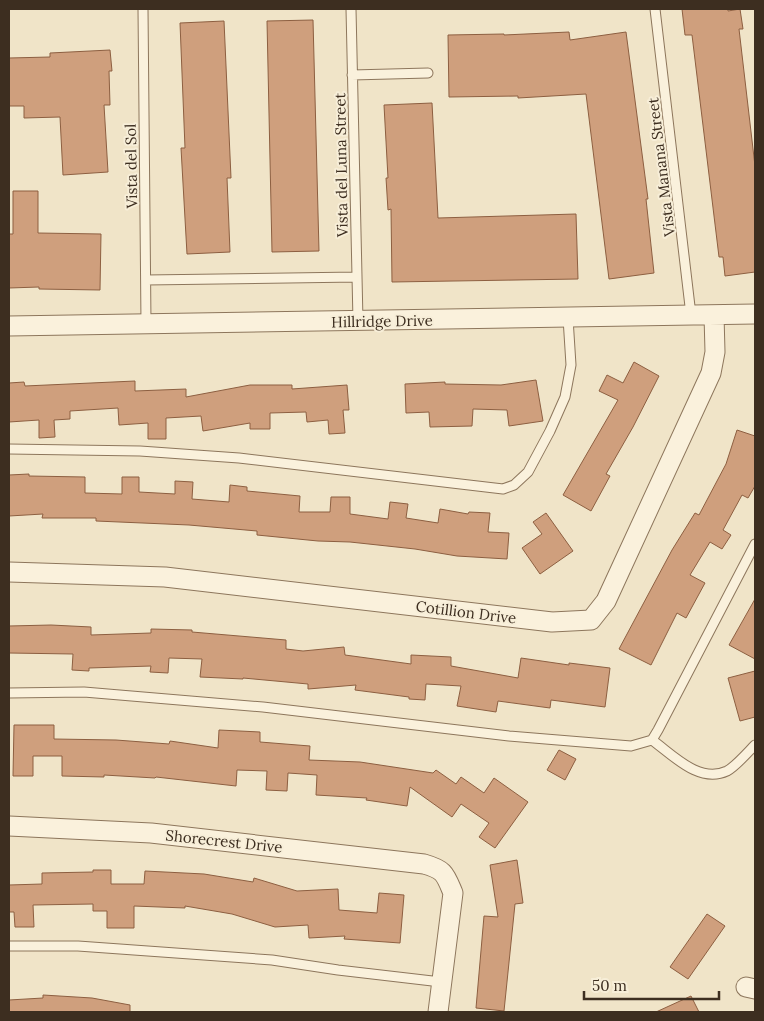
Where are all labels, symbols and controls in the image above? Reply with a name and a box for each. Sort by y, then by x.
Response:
street label: Vista del Luna Street [330,93,352,238]
street label: Vista Manana Street [643,96,679,239]
street label: Vista del Sol [121,123,141,210]
street label: Hillridge Drive [331,311,433,331]
street label: Cotillion Drive [415,596,517,628]
street label: Shorecrest Drive [165,825,283,857]
scale bar [584,968,719,1000]
text: 50 m [592,976,627,995]

